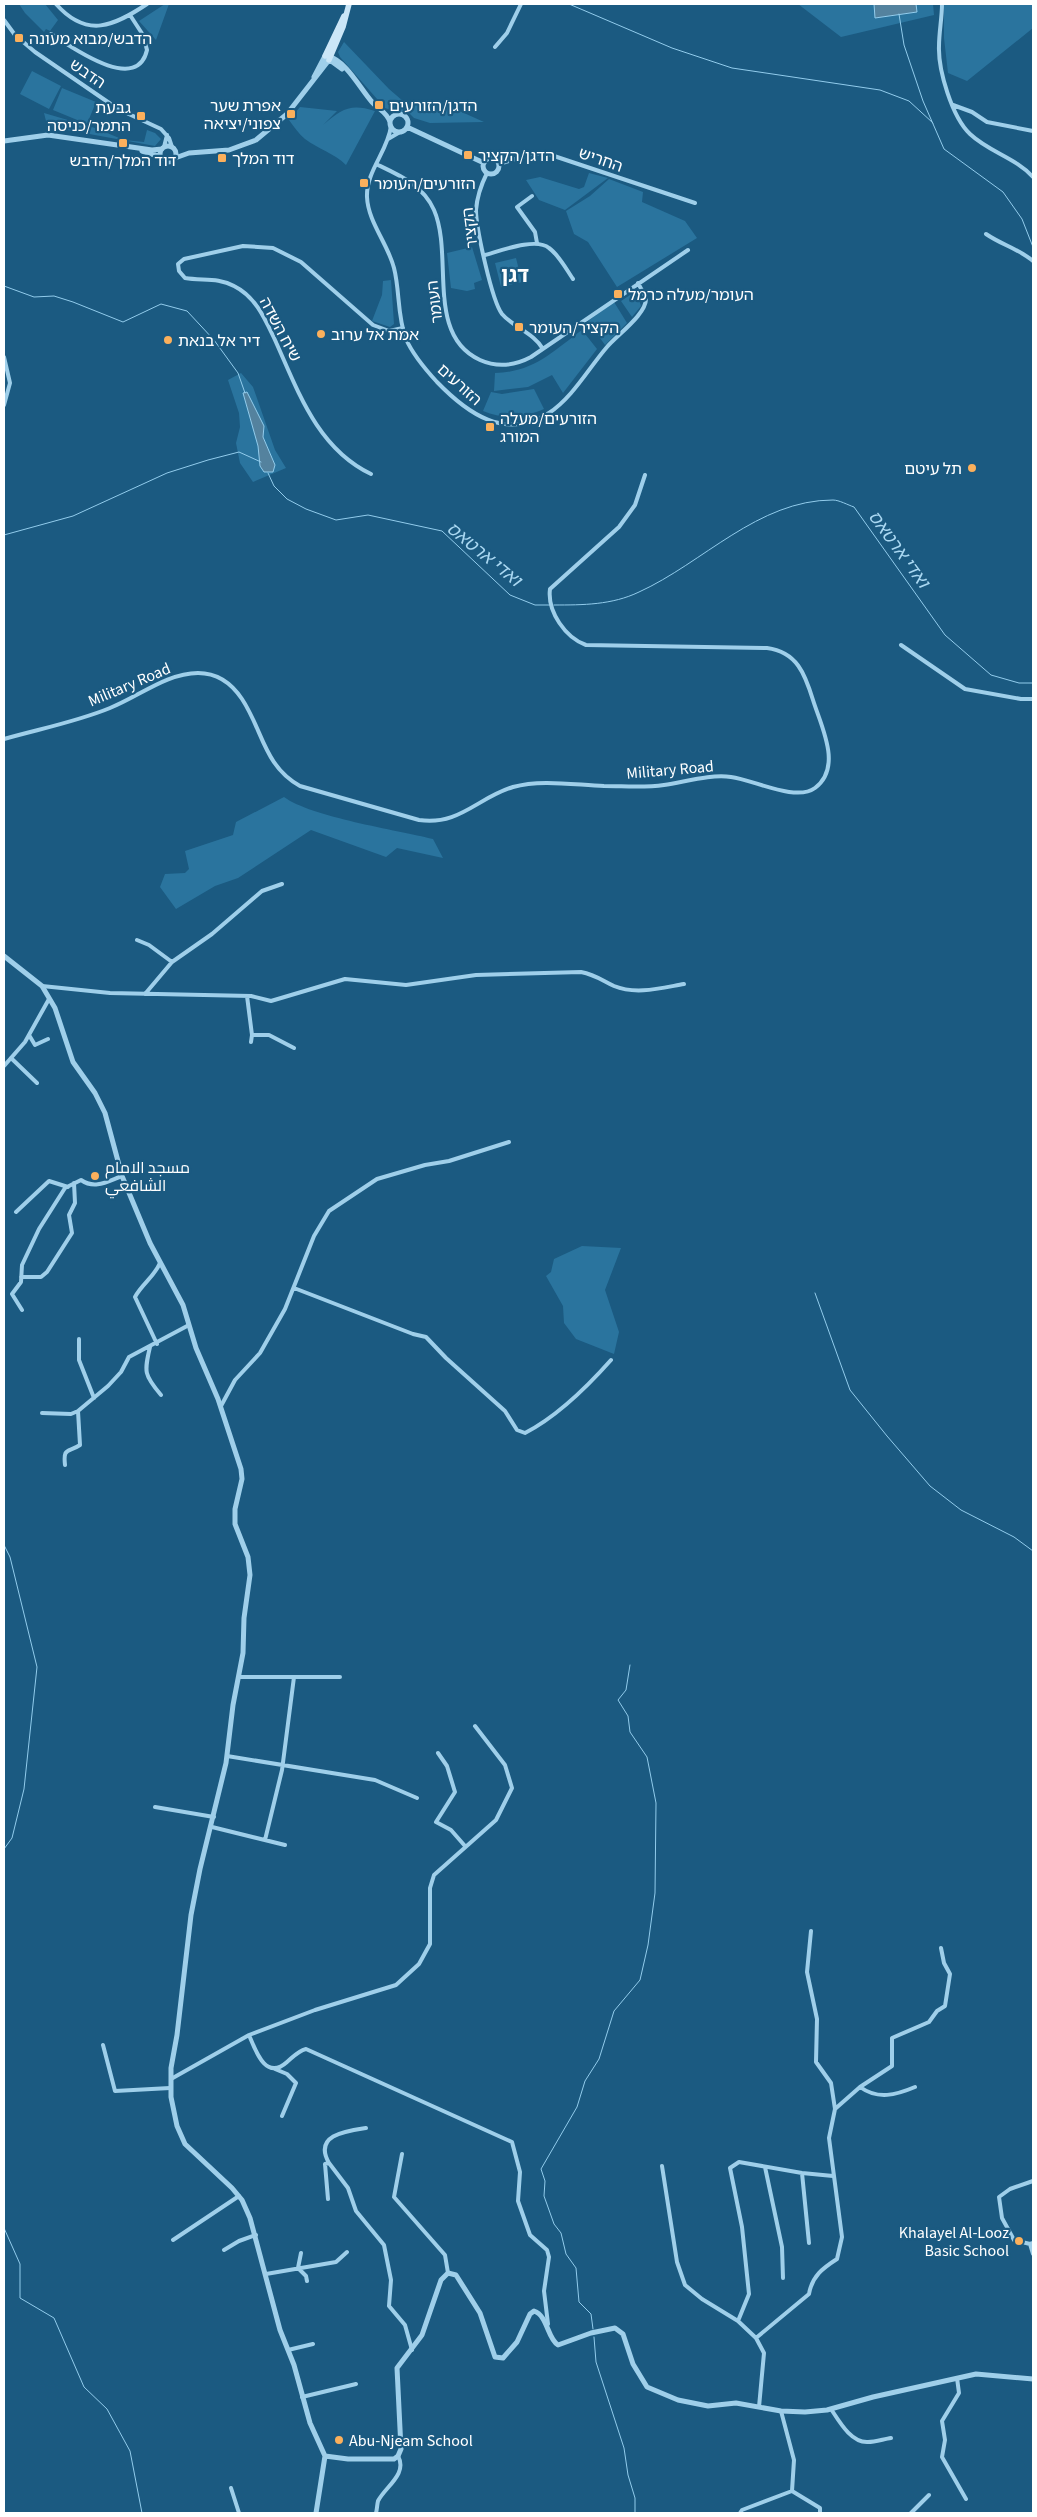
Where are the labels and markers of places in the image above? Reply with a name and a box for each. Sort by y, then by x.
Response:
place label: הדבש/מבוא מעונה [29,28,152,50]
marker: הדבש/מבוא מעונה [13,32,25,44]
place label: אפרת שער צפוני/יציאה [204,95,281,135]
place label: הדגן/הזורעים [389,95,478,117]
place label: גבעת התמר/כניסה [47,97,131,137]
marker: הדגן/הזורעים [373,99,385,111]
marker: אפרת שער צפוני/יציאה [285,108,297,120]
marker: גבעת התמר/כניסה [135,110,147,122]
marker: דוד המלך/הדבש [117,137,129,149]
place label: הדגן/הקציר [478,145,555,167]
place label: דוד המלך [232,148,295,170]
marker: הדגן/הקציר [462,149,474,161]
place label: דוד המלך/הדבש [69,150,177,172]
marker: דוד המלך [216,152,228,164]
place label: הזורעים/העומר [374,173,476,195]
marker: הזורעים/העומר [358,177,370,189]
place label: העומר/מעלה כרמל [628,284,754,306]
marker: העומר/מעלה כרמל [612,288,624,300]
place label: הקציר/העומר [529,317,619,339]
marker: הקציר/העומר [513,321,525,333]
place label: אמת אל ערוב [331,324,419,346]
marker: אמת אל ערוב [315,328,327,340]
place label: דיר אל בנאת [178,330,261,352]
marker: דיר אל בנאת [162,334,174,346]
place label: הזורעים/מעלה המורג [500,408,597,448]
marker: הזורעים/מעלה המורג [484,421,496,433]
place label: תל עיטם [904,458,962,480]
marker: תל עיטם [966,462,978,474]
place label: مسجد الامام الشافعي [105,1157,190,1199]
marker: مسجد الامام الشافعي [89,1170,101,1182]
place label: Khalayel Al-Looz Basic School [899,2222,1009,2262]
marker: Khalayel Al-Looz Basic School [1013,2235,1025,2247]
place label: Abu-Njeam School [349,2430,473,2452]
marker: Abu-Njeam School [333,2434,345,2446]

